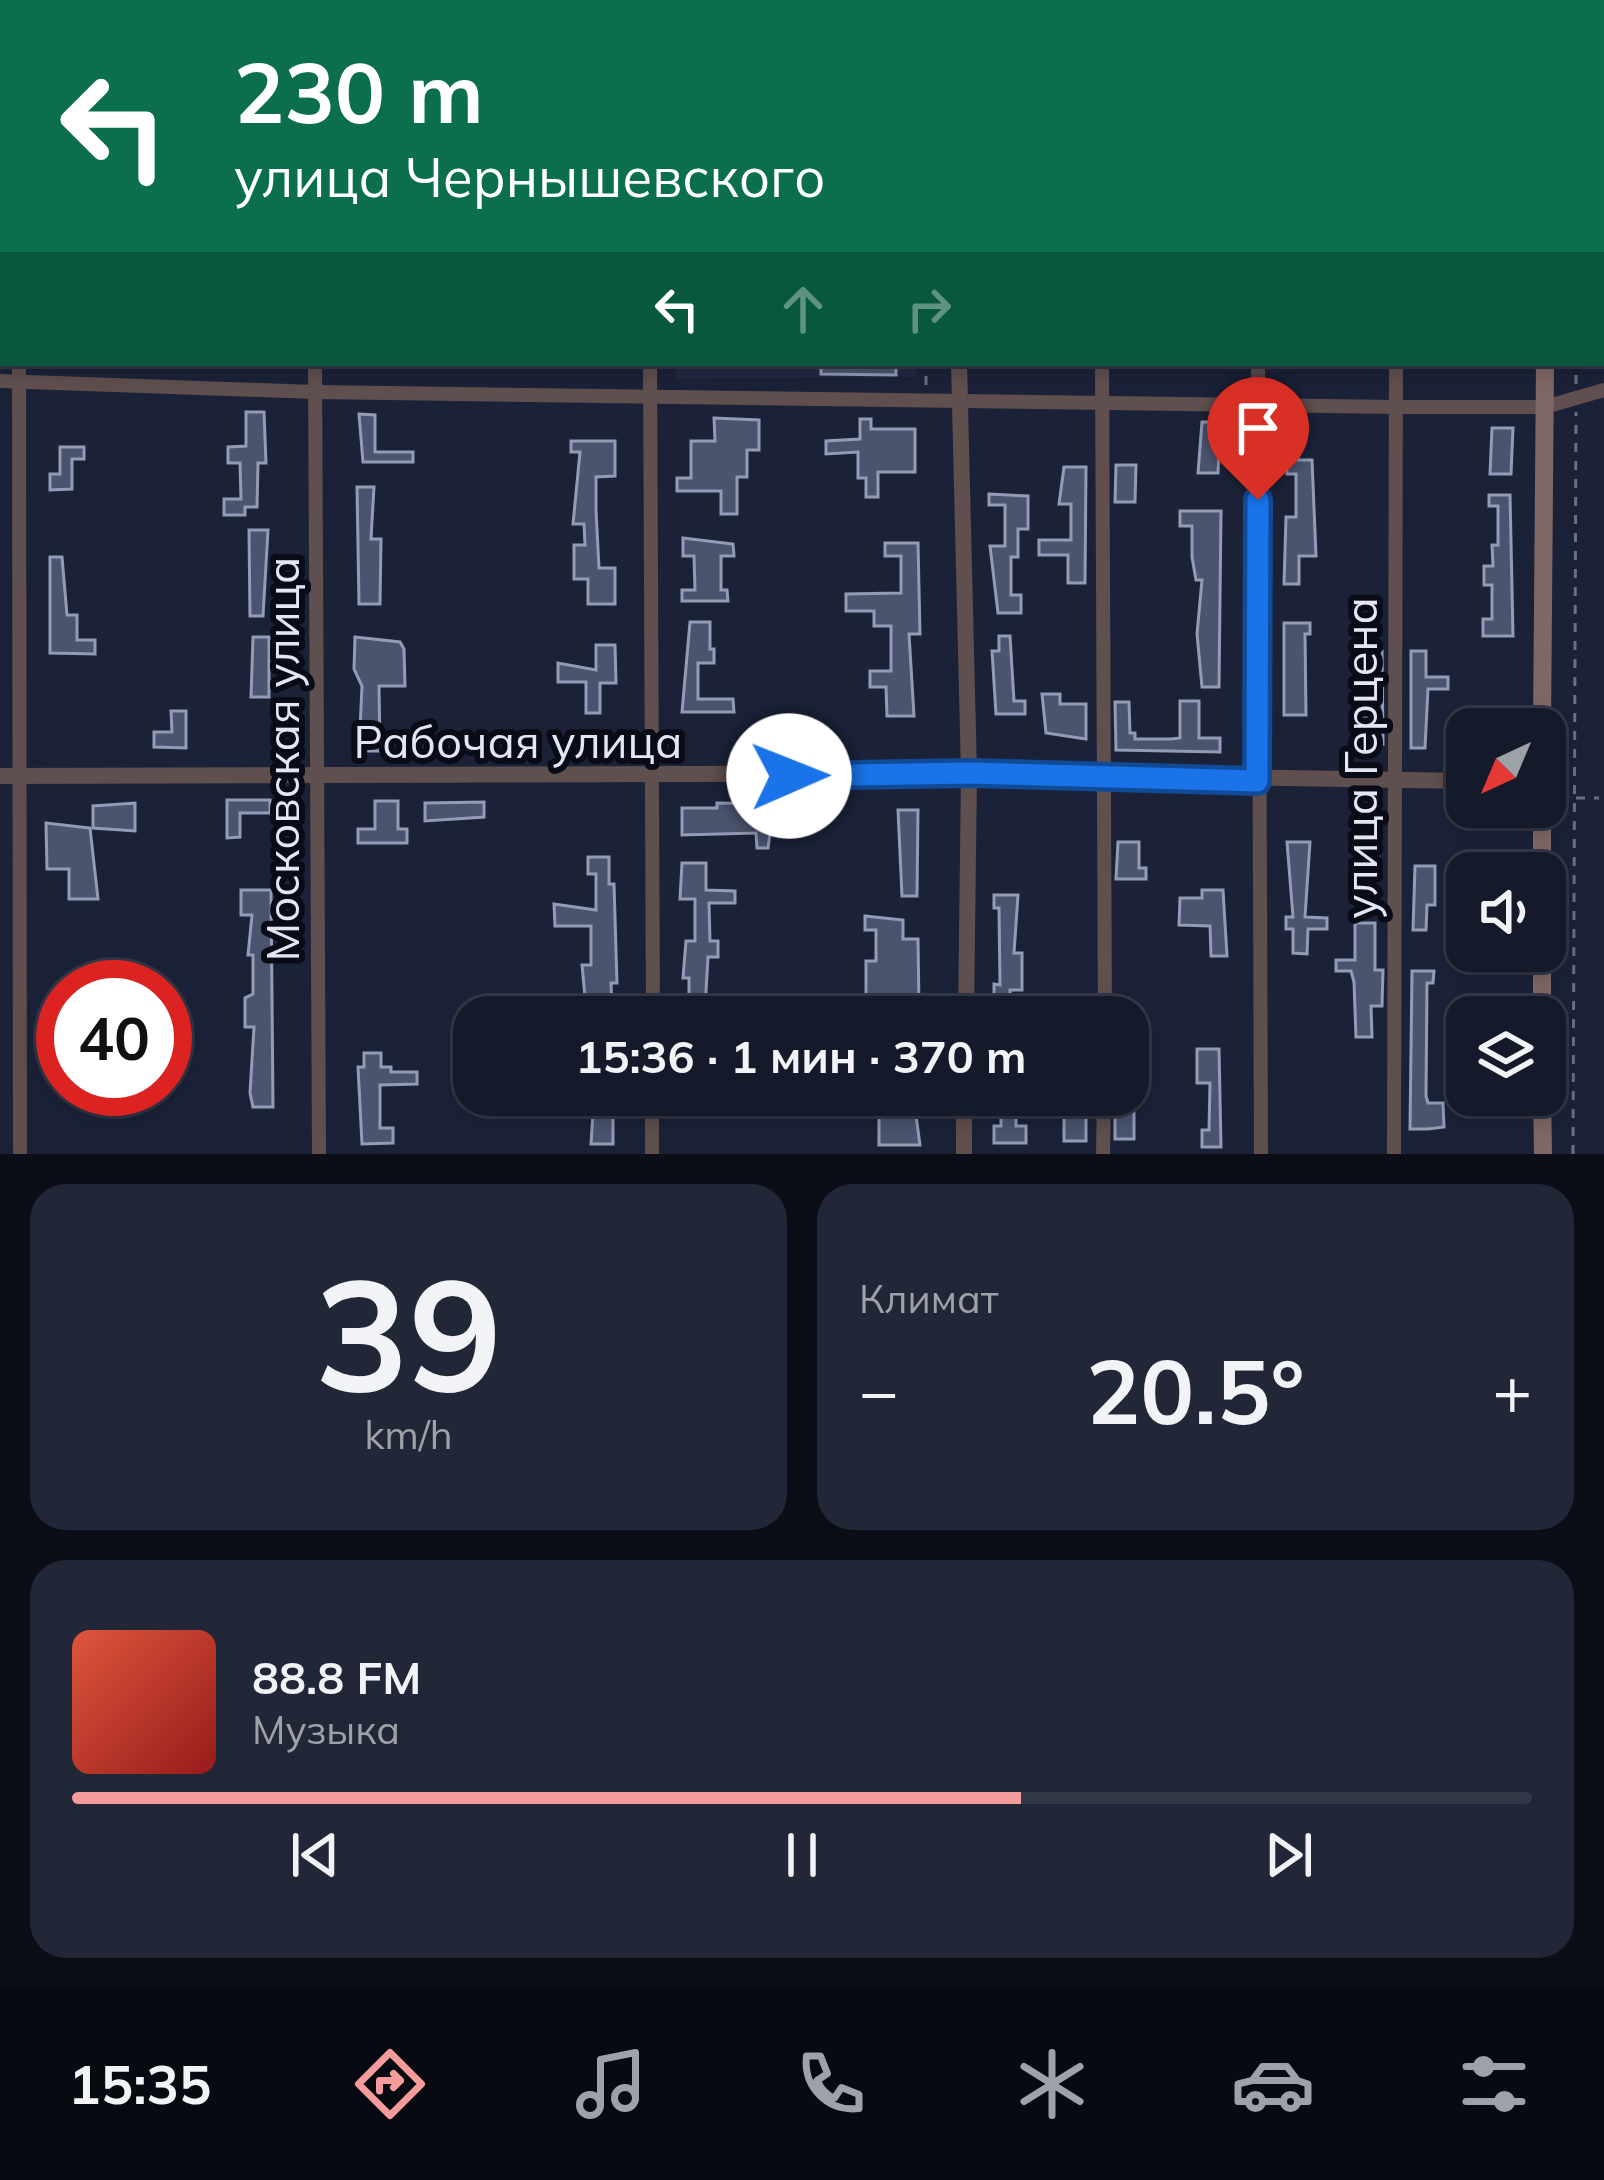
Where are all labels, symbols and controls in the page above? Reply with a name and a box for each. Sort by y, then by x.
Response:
text: 230 m [234,39,484,144]
icon: left [36,48,192,204]
text: улица Чернышевского [234,143,825,211]
icon: left [644,276,710,342]
icon: ahead [770,276,836,342]
icon: right [896,276,962,342]
pin [1207,377,1309,500]
icon: arrive [1225,395,1291,461]
street label: Московская улица [254,557,310,961]
street label: улица Герцена [1332,597,1388,919]
north arrow [1446,708,1566,828]
map controls [1446,708,1566,1116]
street label: Рабочая улица [354,713,682,769]
position arrow [726,713,852,839]
button: sound [1446,852,1566,972]
speed limit sign: 40 [36,960,192,1116]
button: layers [1446,996,1566,1116]
text: 15:36 · 1 мин · 370 m [575,1028,1027,1084]
text: 39 [315,1234,502,1430]
text: Климат [859,1274,999,1323]
text: 20.5° [1086,1334,1305,1447]
text: − [859,1349,899,1432]
text: + [1492,1349,1532,1432]
text: km/h [364,1410,453,1459]
text: 88.8 FM [252,1649,421,1705]
text: Музыка [252,1705,400,1754]
icon: previous [282,1822,348,1888]
icon: pause [769,1822,835,1888]
icon: next [1256,1822,1322,1888]
icon: directions [348,2042,432,2126]
icon: music [569,2042,653,2126]
icon: phone [789,2042,873,2126]
icon: climate [1010,2042,1094,2126]
icon: car [1231,2042,1315,2126]
icon: filters [1452,2042,1536,2126]
text: 15:35 [68,2050,211,2118]

